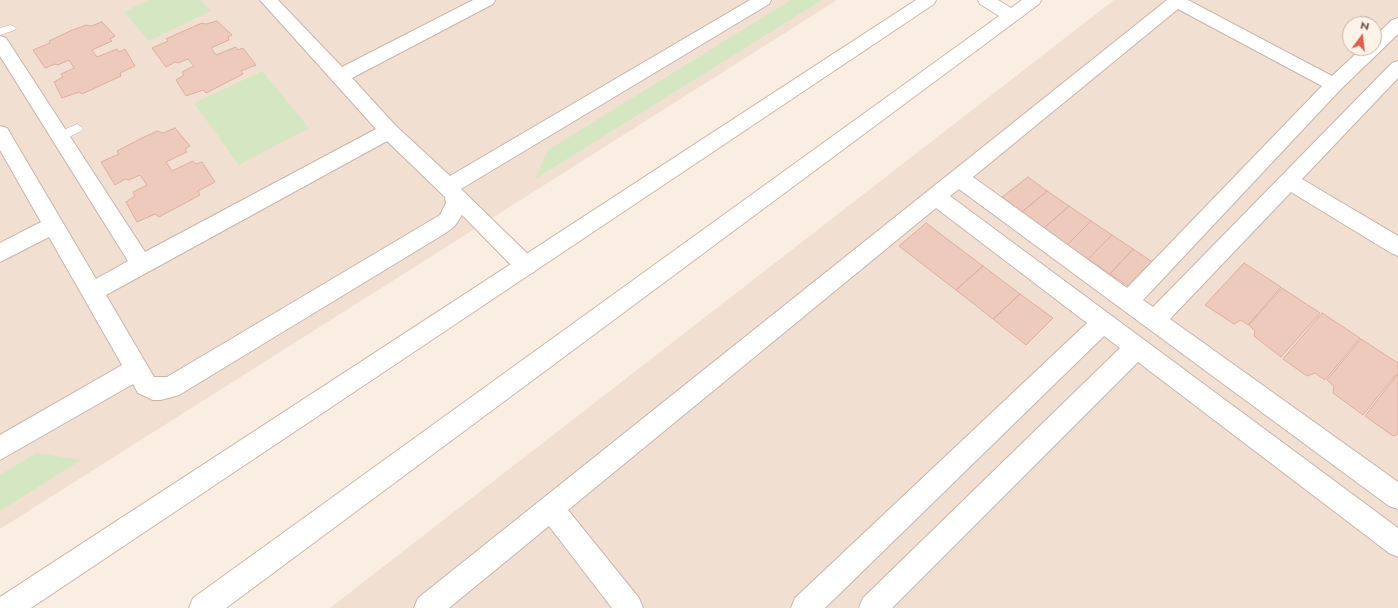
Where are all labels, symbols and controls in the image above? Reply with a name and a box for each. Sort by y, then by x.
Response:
north arrow [1342,16,1382,56]
text: N [1359,17,1371,34]

